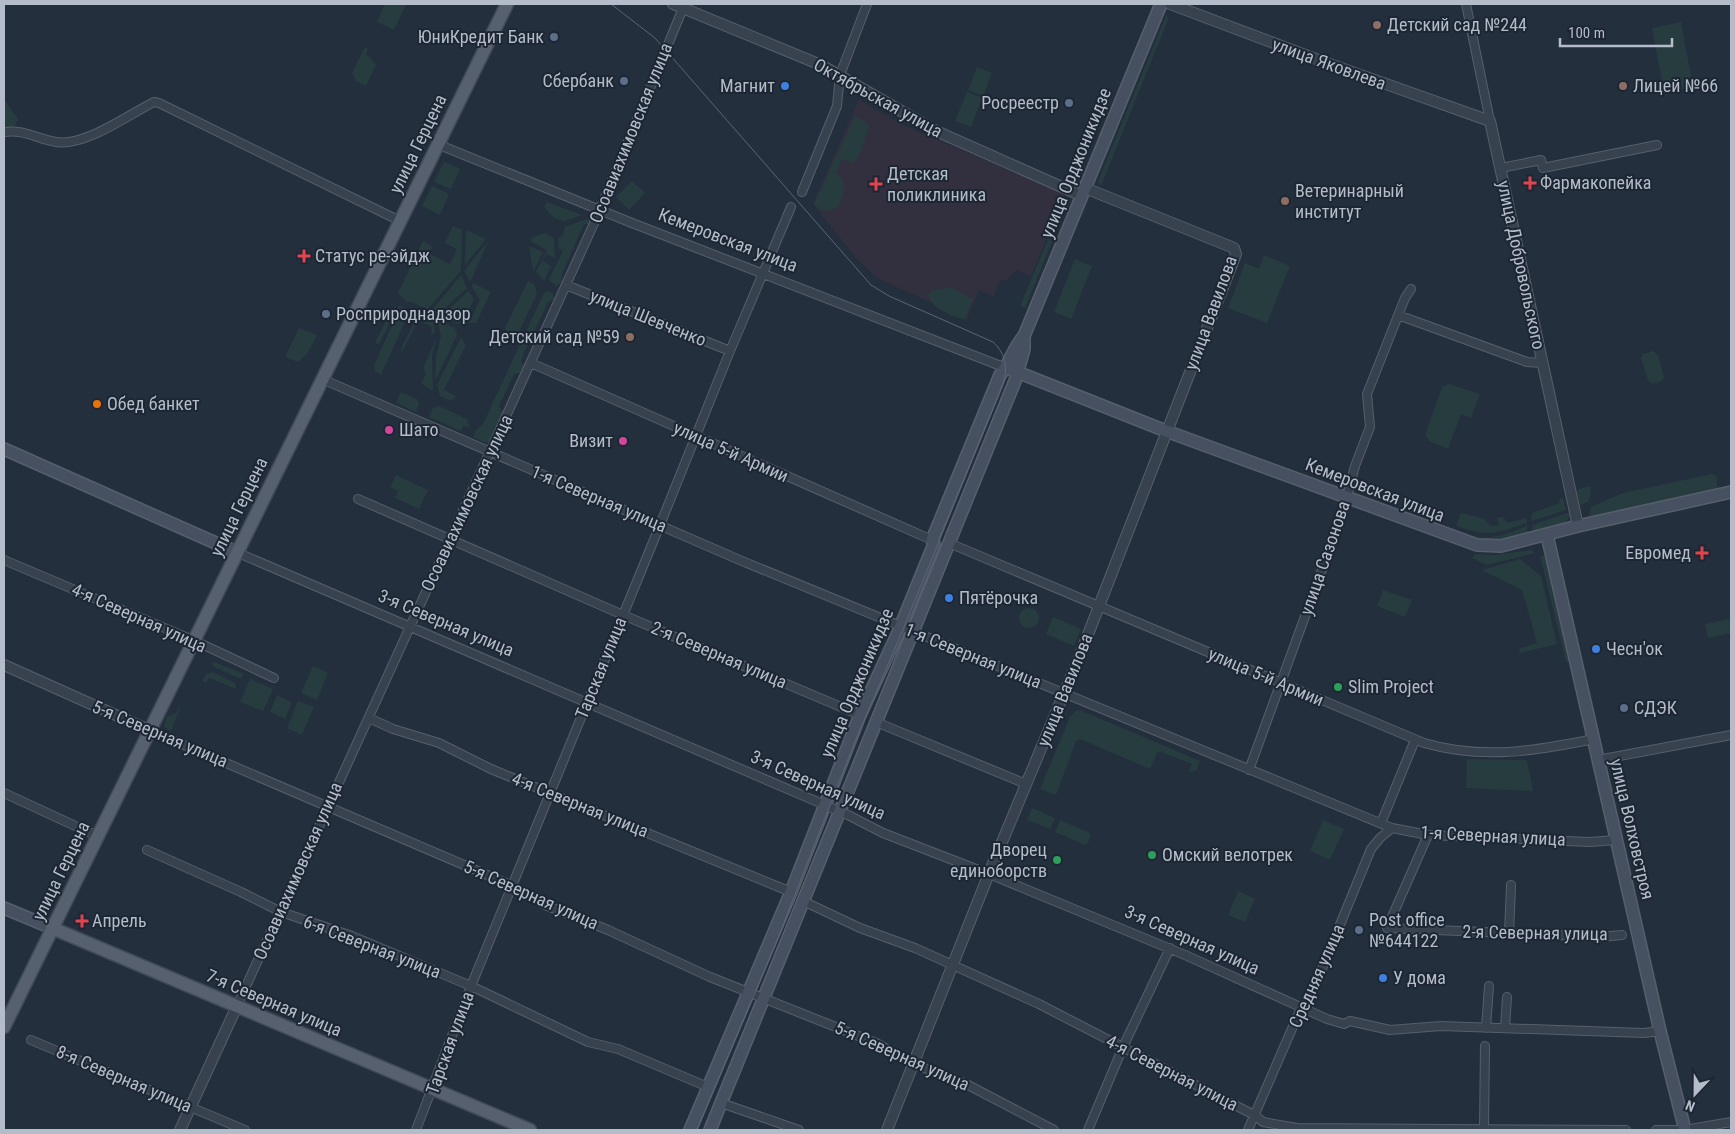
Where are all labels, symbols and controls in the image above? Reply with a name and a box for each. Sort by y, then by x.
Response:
place label: Детский сад №244 [1387,14,1527,35]
scale bar [1560,15,1672,47]
marker: Детский сад №244 [1371,19,1383,31]
text: 100 m [1568,24,1605,42]
place label: ЮниКредит Банк [418,26,544,47]
marker: ЮниКредит Банк [548,31,560,43]
street label: улица Яковлева [1269,33,1389,94]
street label: Осоавиахимовская улица [585,40,676,226]
street label: Октябрьская улица [810,54,946,142]
place label: Сбербанк [543,70,614,91]
marker: Сбербанк [618,75,630,87]
place label: Магнит [720,75,775,96]
place label: Лицей №66 [1633,75,1718,96]
marker: Магнит [779,80,791,92]
marker: Лицей №66 [1617,80,1629,92]
street label: улица Орджоникидзе [1036,85,1115,241]
street label: улица Герцена [384,91,451,197]
place label: Росреестр [981,92,1059,113]
marker: Росреестр [1063,97,1075,109]
place label: Детская поликлиника [887,163,986,205]
place label: Фармакопейка [1540,172,1651,193]
marker: Детская поликлиника [869,177,883,191]
marker: Фармакопейка [1524,177,1536,189]
street label: улица Добровольского [1493,178,1550,351]
place label: Ветеринарный институт [1295,180,1404,222]
marker: Ветеринарный институт [1279,195,1291,207]
street label: Кемеровская улица [656,203,801,276]
place label: Статус ре-эйдж [315,245,430,266]
marker: Статус ре-эйдж [297,249,311,263]
street label: улица Вавилова [1180,253,1241,373]
street label: улица Шевченко [587,285,709,350]
place label: Росприроднадзор [336,303,471,324]
marker: Росприроднадзор [320,308,332,320]
place label: Детский сад №59 [489,326,620,347]
marker: Детский сад №59 [624,331,636,343]
place label: Обед банкет [107,393,200,414]
marker: Обед банкет [91,398,103,410]
street label: Осоавиахимовская улица [416,411,517,594]
street label: улица 5-й Армии [670,417,792,486]
place label: Шато [399,419,438,440]
marker: Шато [383,424,395,436]
place label: Визит [569,430,613,451]
marker: Визит [617,435,629,447]
street label: Кемеровская улица [1303,453,1448,526]
street label: улица Герцена [205,454,272,560]
street label: 1-я Северная улица [528,460,670,537]
street label: улица Сазонова [1295,498,1354,618]
place label: Евромед [1625,542,1691,563]
marker: Евромед [1695,546,1709,560]
street label: 4-я Северная улица [69,578,210,657]
street label: 3-я Северная улица [375,584,517,661]
place label: Пятёрочка [959,587,1038,608]
marker: Пятёрочка [943,592,955,604]
street label: улица Орджоникидзе [816,605,897,761]
street label: Тарская улица [571,614,630,722]
street label: 2-я Северная улица [648,616,790,693]
street label: 1-я Северная улица [902,619,1044,692]
street label: улица Вавилова [1032,630,1097,750]
place label: Чесн'ок [1606,638,1663,659]
street label: улица 5-й Армии [1205,643,1327,710]
marker: Чесн'ок [1590,643,1602,655]
place label: Slim Project [1348,676,1434,697]
marker: Slim Project [1332,681,1344,693]
street label: 5-я Северная улица [89,695,231,772]
place label: СДЭК [1634,697,1677,718]
marker: СДЭК [1618,702,1630,714]
street label: 3-я Северная улица [748,745,889,824]
street label: улица Волховстроя [1606,756,1659,901]
street label: 4-я Северная улица [509,768,651,841]
street label: Осоавиахимовская улица [249,779,346,963]
street label: улица Герцена [27,818,94,924]
street label: 1-я Северная улица [1420,821,1566,850]
place label: Дворец единоборств [950,839,1047,881]
place label: Омский велотрек [1162,844,1293,865]
marker: Омский велотрек [1146,849,1158,861]
marker: Дворец единоборств [1051,854,1063,866]
street label: 5-я Северная улица [461,855,602,934]
street label: 3-я Северная улица [1122,900,1263,979]
place label: Post office №644122 [1369,909,1445,951]
place label: Апрель [92,910,147,931]
street label: 6-я Северная улица [301,911,444,982]
marker: Апрель [76,915,88,927]
street label: Средняя улица [1284,921,1349,1031]
street label: 2-я Северная улица [1462,921,1608,944]
marker: Post office №644122 [1353,924,1365,936]
street label: 7-я Северная улица [203,964,345,1041]
place label: У дома [1393,967,1446,988]
marker: У дома [1377,972,1389,984]
street label: Тарская улица [421,989,478,1097]
street label: 5-я Северная улица [832,1016,973,1095]
street label: 4-я Северная улица [1103,1030,1242,1115]
street label: 8-я Северная улица [53,1040,195,1117]
north arrow [1670,1069,1720,1119]
text: N [1683,1097,1697,1115]

